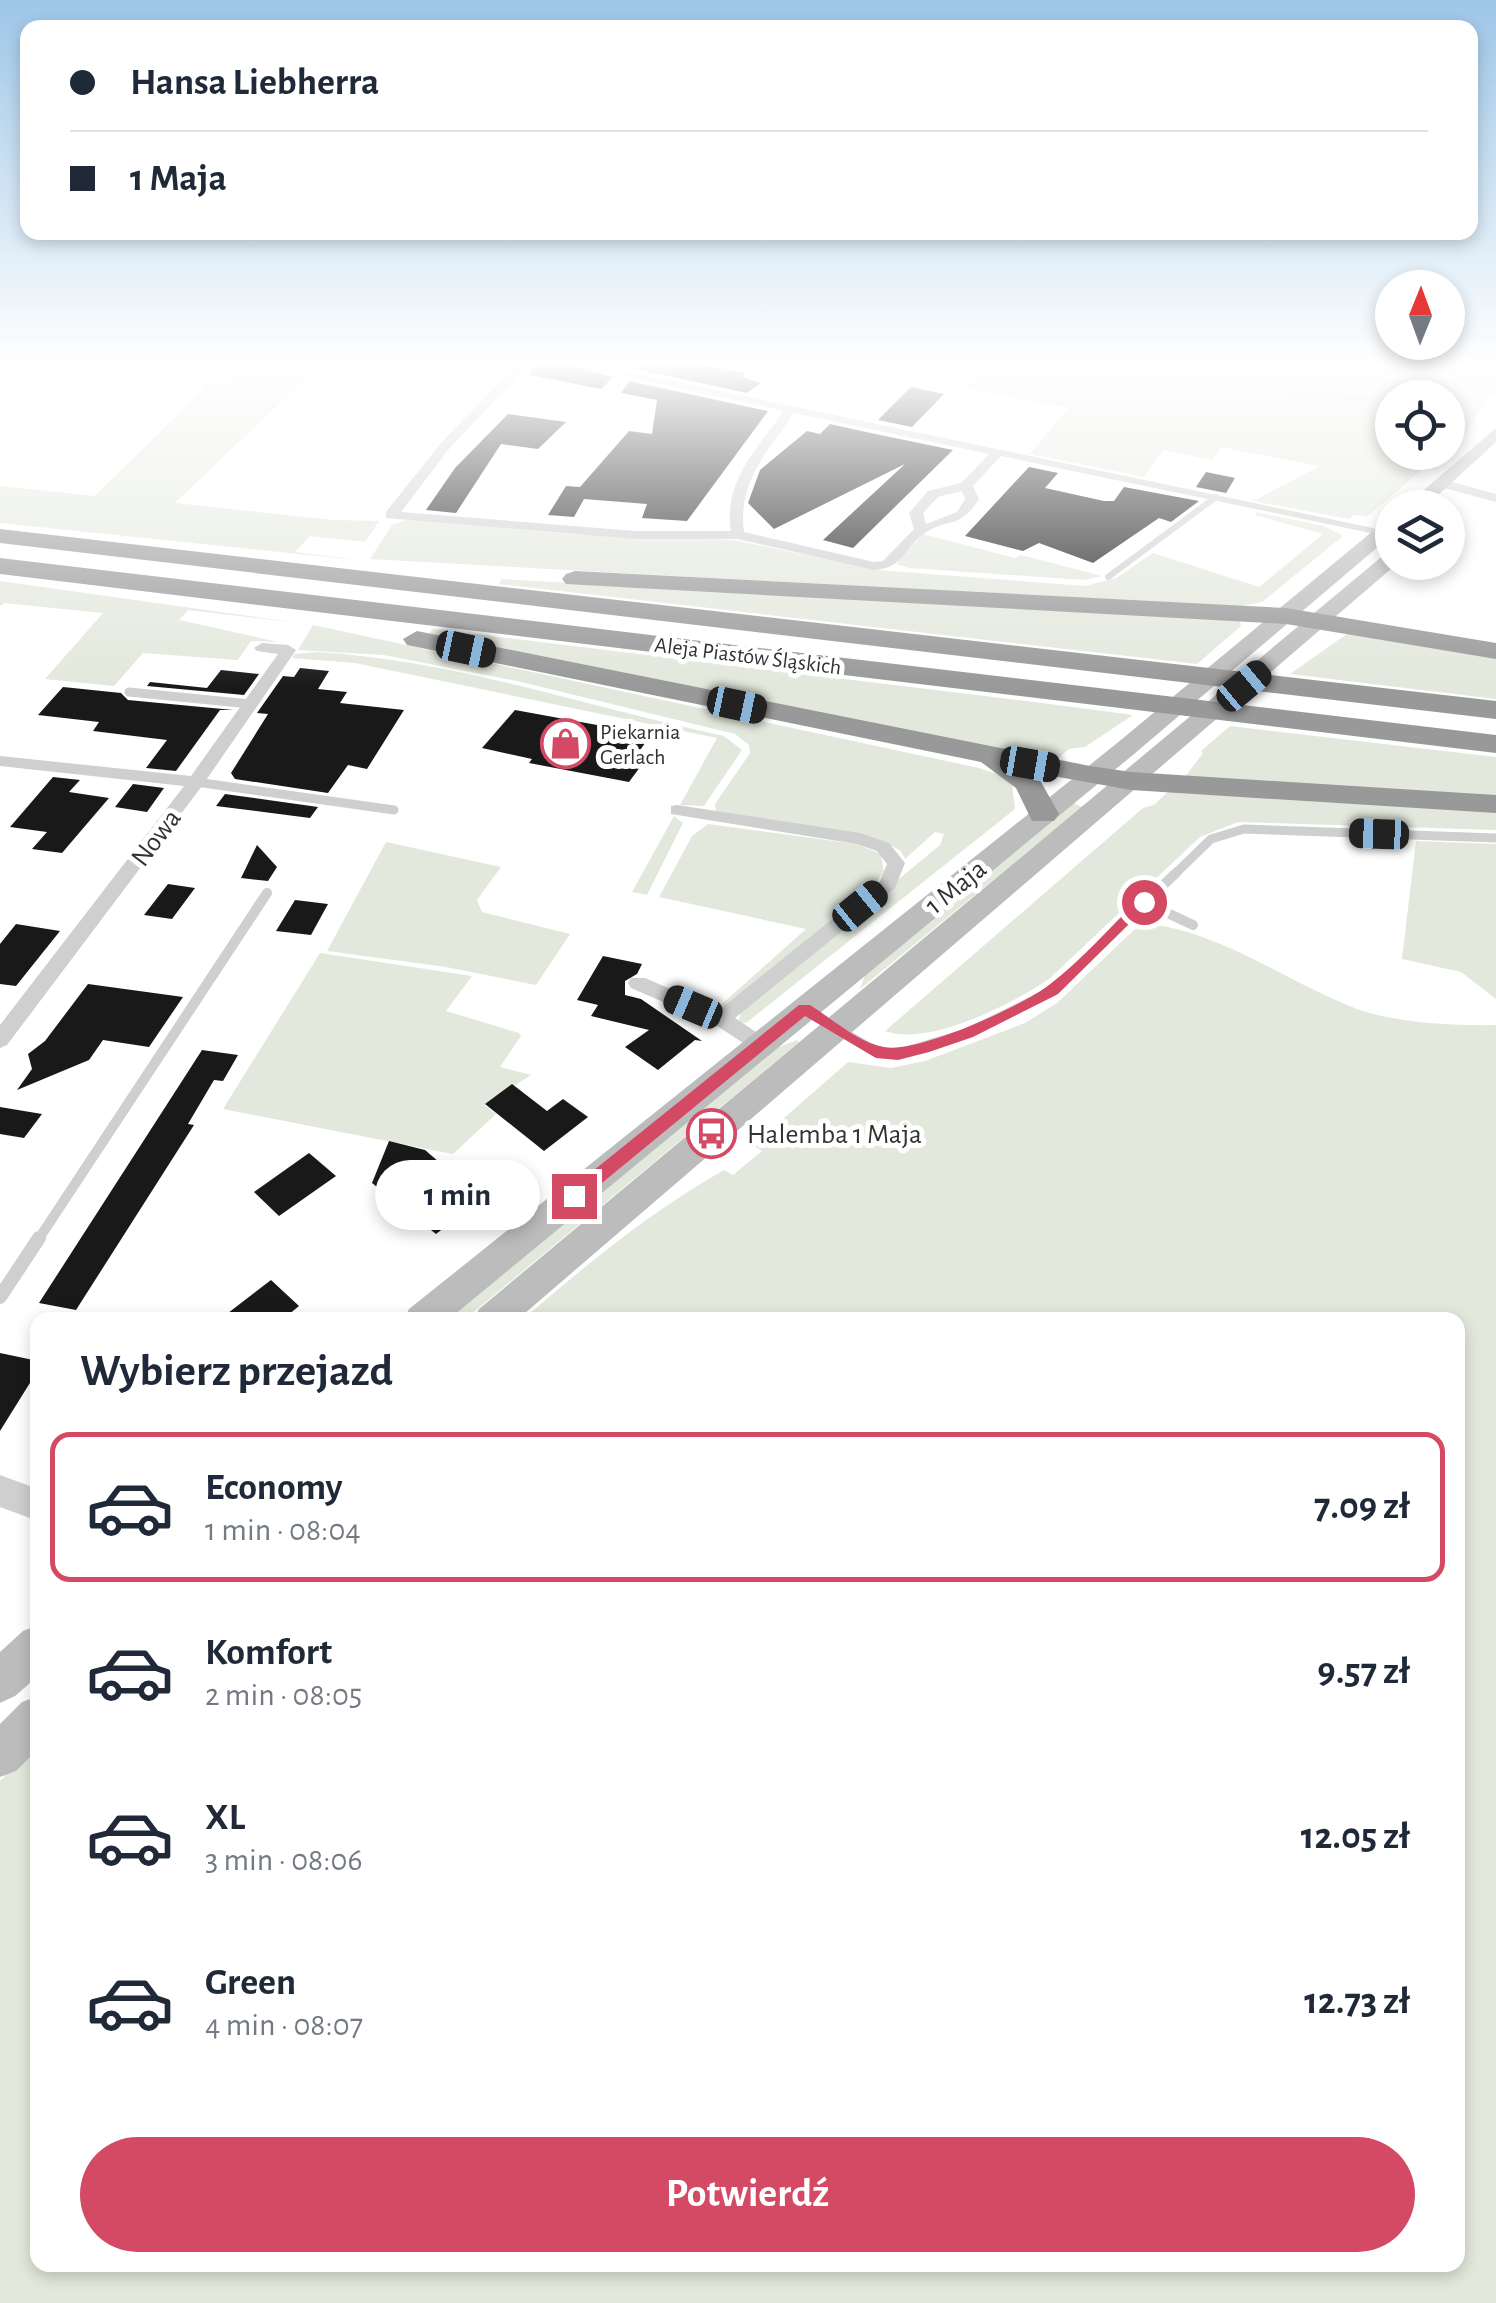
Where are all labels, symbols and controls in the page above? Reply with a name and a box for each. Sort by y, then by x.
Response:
text: Hansa Liebherra [130,64,379,102]
text: 1 Maja [130,160,227,198]
north arrow [1375,270,1465,360]
map controls [1375,270,1465,580]
button: locate [1375,380,1465,470]
button: layers [1375,490,1465,580]
car [434,628,498,670]
street label: Aleja Piastów Śląskich [653,632,843,678]
car [1211,655,1277,717]
car [705,684,769,726]
shop icon: Piekarnia Gerlach [539,718,591,770]
place label: Piekarnia Gerlach [600,721,680,768]
car [998,744,1062,784]
street label: Nowa [126,804,187,872]
car [1348,818,1410,850]
street label: 1 Maja [920,855,992,920]
car [827,875,893,937]
route start [1122,880,1167,925]
car [660,981,726,1033]
bus stop icon: Halemba 1 Maja [686,1107,738,1159]
place label: Halemba 1 Maja [747,1121,922,1149]
callout: 1 min [374,1161,539,1231]
route end [552,1174,597,1219]
text: 1 min [424,1179,491,1211]
text: Wybierz przejazd [80,1349,393,1394]
icon: car [85,1462,175,1552]
text: Economy [205,1469,343,1507]
text: 7.09 zł [1314,1488,1410,1526]
text: 1 min · 08:04 [205,1514,361,1546]
icon: car [85,1627,175,1717]
text: Komfort [205,1634,332,1672]
text: 9.57 zł [1317,1653,1410,1691]
text: 2 min · 08:05 [205,1679,362,1711]
icon: car [85,1792,175,1882]
text: XL [205,1799,245,1837]
text: 12.05 zł [1301,1818,1410,1856]
text: 3 min · 08:06 [205,1844,363,1876]
icon: car [85,1957,175,2047]
text: Green [205,1964,296,2002]
text: 12.73 zł [1304,1983,1410,2021]
text: 4 min · 08:07 [205,2009,363,2041]
button: Potwierdź [80,2137,1415,2252]

